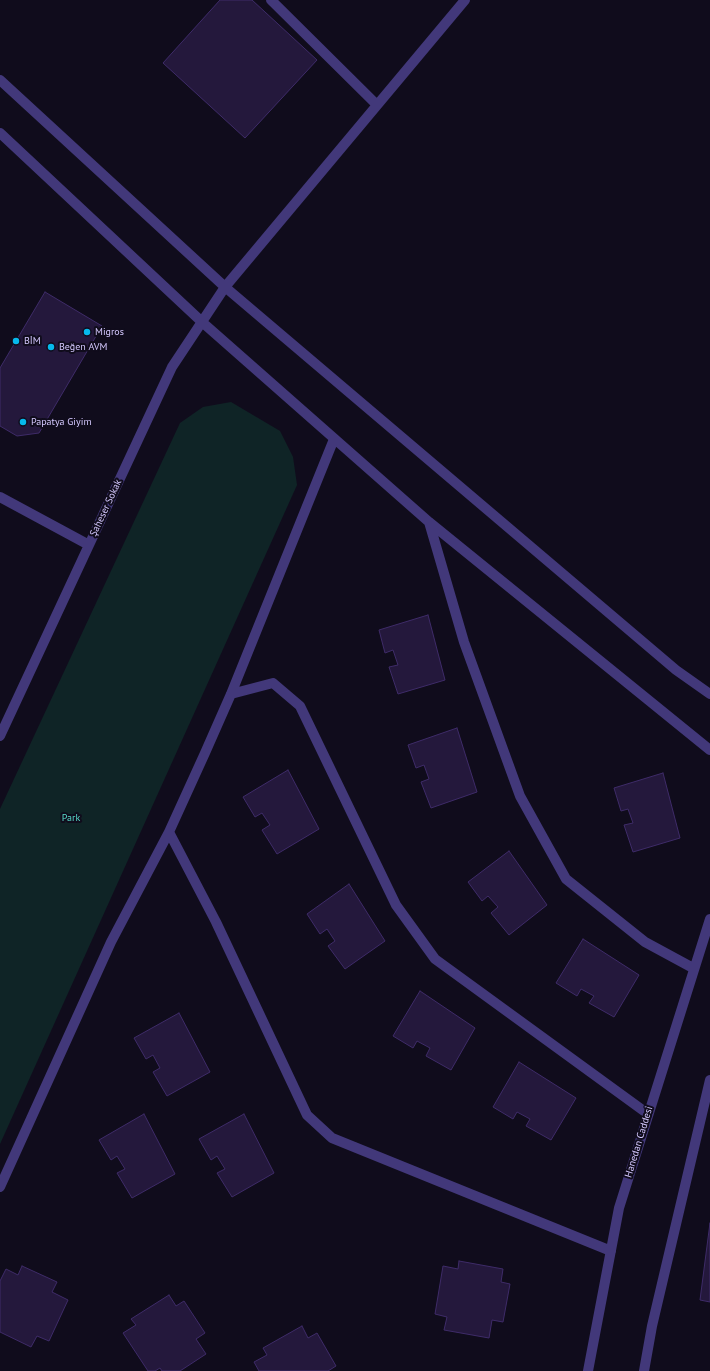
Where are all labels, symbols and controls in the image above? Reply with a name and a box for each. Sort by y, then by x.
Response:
place label: Migros [95,326,124,338]
marker: Migros [82,327,92,337]
place label: BİM [24,335,41,347]
marker: BİM [11,336,21,346]
place label: Beğen AVM [59,341,107,353]
marker: Beğen AVM [46,342,56,352]
place label: Papatya Giyim [31,416,92,428]
marker: Papatya Giyim [18,417,28,427]
street label: Şaheser Sokak [88,478,124,538]
park label: Park [62,812,80,824]
street label: Hanedan Caddesi [622,1105,656,1179]

